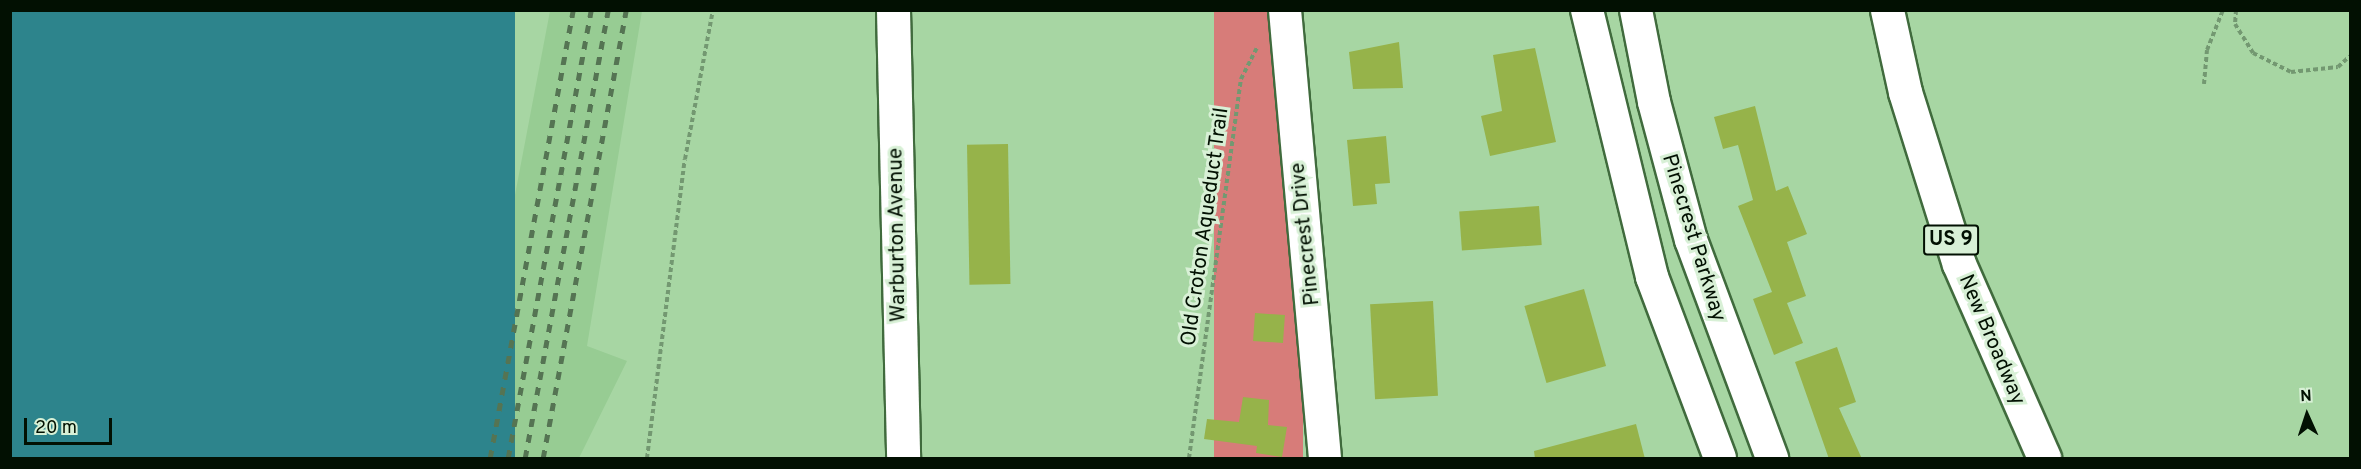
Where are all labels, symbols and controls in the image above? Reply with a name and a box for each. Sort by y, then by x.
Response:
street label: Old Croton Aqueduct Trail [1177,105,1235,349]
street label: Warburton Avenue [884,147,912,323]
street label: Pinecrest Parkway [1655,151,1731,325]
street label: Pinecrest Drive [1286,161,1326,307]
road number: US 9 [1922,223,1980,257]
street label: New Broadway [1952,271,2030,409]
north arrow [2277,385,2337,445]
text: N [2300,387,2312,407]
scale bar [27,406,116,444]
text: 20 m [35,417,77,440]

